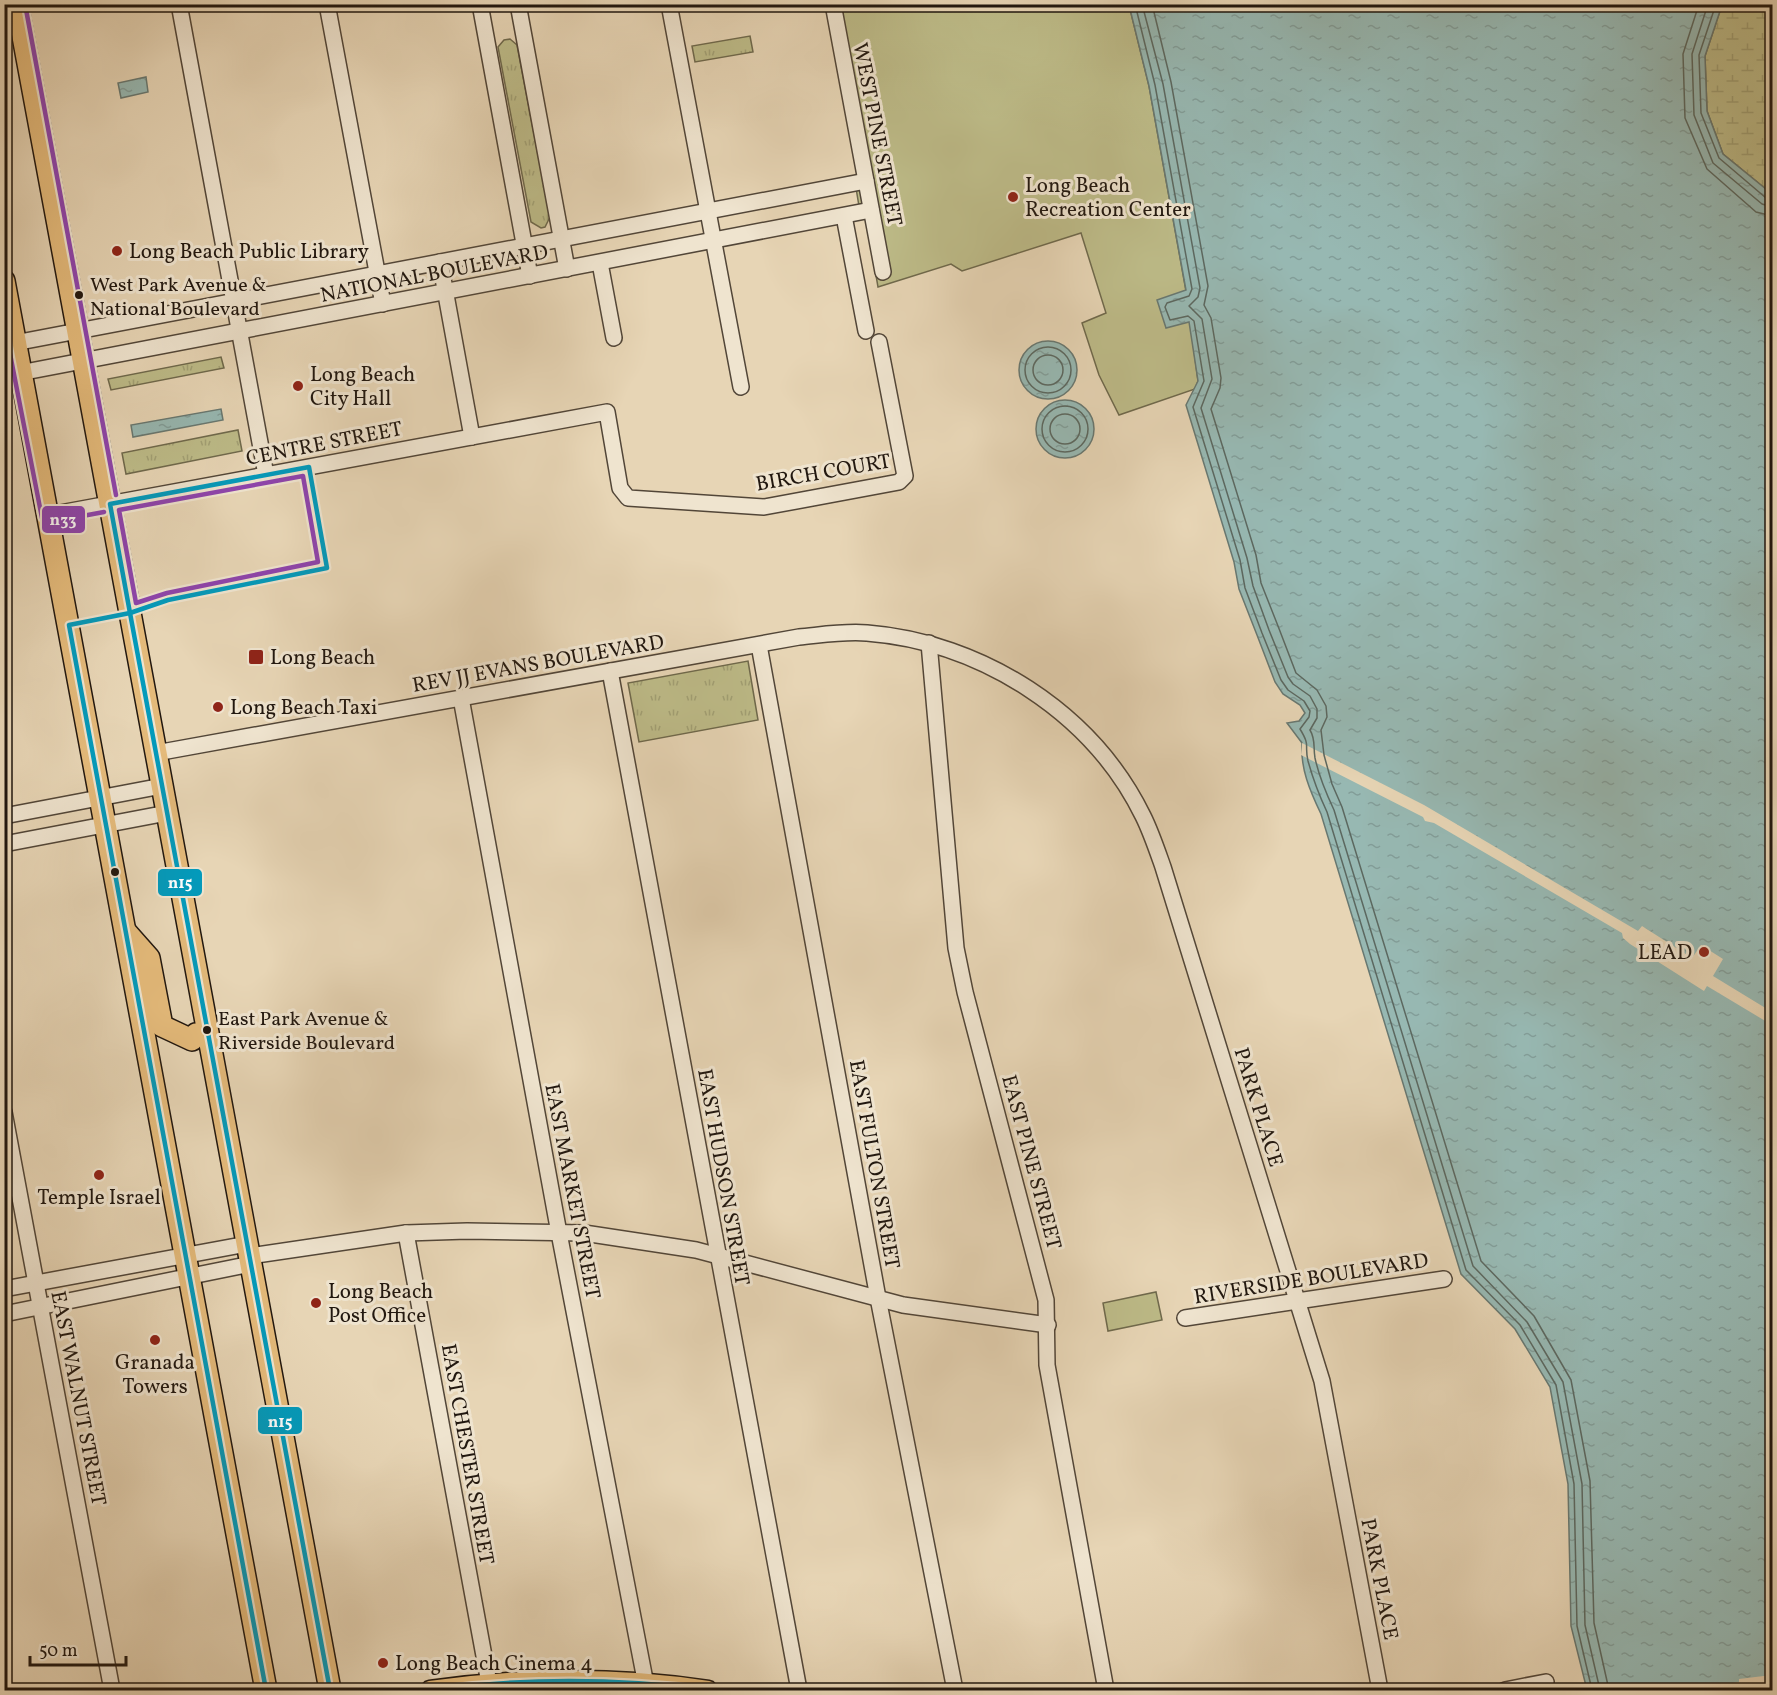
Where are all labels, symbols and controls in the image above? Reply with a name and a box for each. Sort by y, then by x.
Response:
street label: WEST PINE STREET [845,40,909,228]
place label: Long Beach Recreation Center [1025,172,1191,225]
marker: Long Beach Recreation Center [1006,190,1020,204]
place label: Long Beach Public Library [129,238,370,267]
street label: NATIONAL BOULEVARD [318,238,551,311]
marker: Long Beach Public Library [110,244,124,258]
place label: West Park Avenue & National Boulevard [90,272,267,324]
marker: West Park Avenue & National Boulevard [73,289,85,301]
place label: Long Beach City Hall [310,361,415,414]
marker: Long Beach City Hall [291,379,305,393]
street label: CENTRE STREET [244,415,405,474]
street label: BIRCH COURT [753,447,893,500]
line badge: n33 [41,505,86,534]
text: n33 [50,510,76,532]
street label: REV JJ EVANS BOULEVARD [410,628,666,701]
place label: Long Beach [270,644,375,673]
marker: Long Beach [247,648,265,666]
place label: Long Beach Taxi [230,694,377,723]
marker: Long Beach Taxi [211,700,225,714]
unlabelled marker [109,866,121,878]
line badge: n15 [157,868,203,897]
text: n15 [168,873,193,895]
place label: LEAD [1638,939,1692,968]
marker: LEAD [1697,945,1711,959]
place label: East Park Avenue & Riverside Boulevard [218,1006,395,1058]
marker: East Park Avenue & Riverside Boulevard [201,1024,213,1036]
street label: PARK PLACE [1226,1044,1289,1171]
street label: EAST FULTON STREET [841,1057,906,1271]
street label: EAST HUDSON STREET [689,1067,756,1288]
street label: EAST PINE STREET [993,1072,1068,1253]
street label: EAST MARKET STREET [536,1081,607,1301]
marker: Temple Israel [92,1168,106,1182]
place label: Temple Israel [37,1184,161,1213]
street label: RIVERSIDE BOULEVARD [1192,1247,1431,1312]
place label: Long Beach Post Office [328,1278,433,1331]
street label: EAST WALNUT STREET [42,1288,113,1508]
marker: Long Beach Post Office [309,1296,323,1310]
marker: Granada Towers [148,1333,162,1347]
street label: EAST CHESTER STREET [433,1342,500,1567]
place label: Granada Towers [115,1349,195,1402]
line badge: n15 [257,1406,303,1435]
text: n15 [268,1412,293,1434]
street label: PARK PLACE [1353,1516,1405,1643]
scale bar [30,1629,126,1667]
text: 50 m [39,1639,78,1664]
place label: Long Beach Cinema 4 [395,1650,593,1679]
marker: Long Beach Cinema 4 [376,1656,390,1670]

